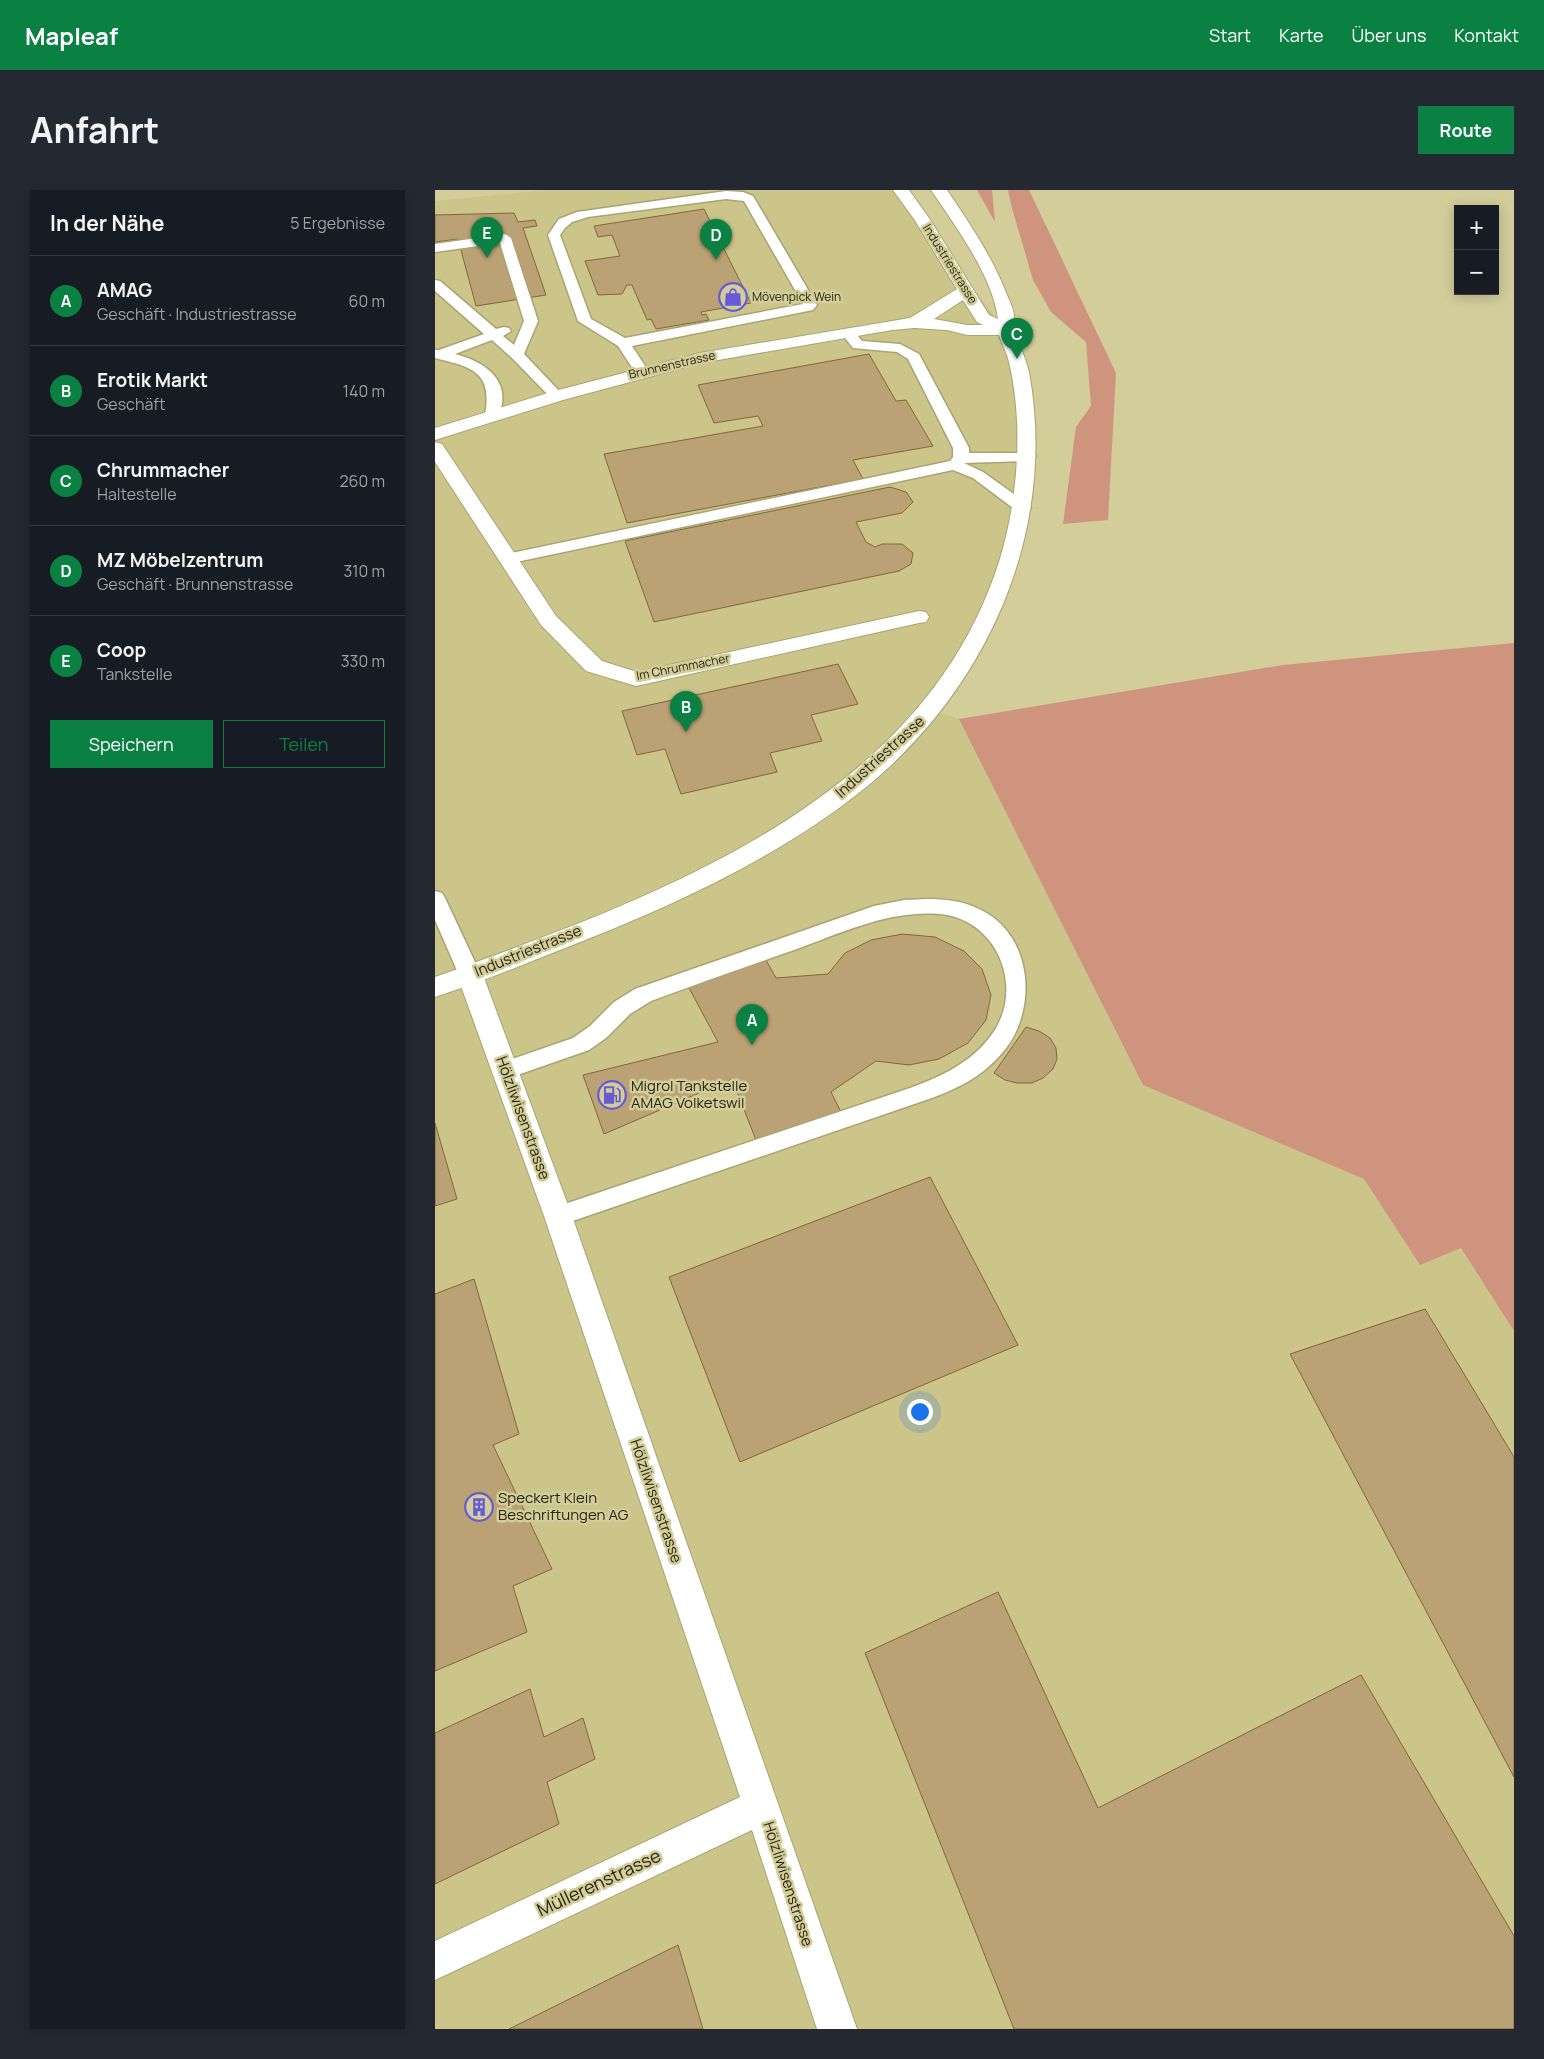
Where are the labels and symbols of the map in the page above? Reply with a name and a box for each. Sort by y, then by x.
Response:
pin: E [471,217,503,258]
pin: D [700,219,732,260]
street label: Industriestrasse [919,221,982,307]
shop icon: Mövenpick Wein [718,282,748,312]
place label: Mövenpick Wein [752,288,841,305]
pin: C [1001,318,1033,359]
street label: Brunnenstrasse [627,346,717,383]
street label: Im Chrummacher [635,649,732,684]
pin: B [670,691,702,732]
street label: Industriestrasse [830,711,929,802]
street label: Industriestrasse [471,919,585,982]
pin: A [736,1004,768,1045]
street label: Hölzliwisenstrasse [491,1053,556,1183]
place label: Migrol Tankstelle AMAG Volketswil [631,1075,747,1113]
fuel station icon: Migrol Tankstelle AMAG Volketswil [597,1080,627,1110]
your location [907,1399,933,1425]
street label: Hölzliwisenstrasse [625,1436,688,1566]
place label: Speckert Klein Beschriftungen AG [498,1487,629,1525]
building icon: Speckert Klein Beschriftungen AG [464,1492,494,1522]
street label: Hölzliwisenstrasse [758,1819,819,1949]
street label: Müllerenstrasse [533,1843,664,1921]

